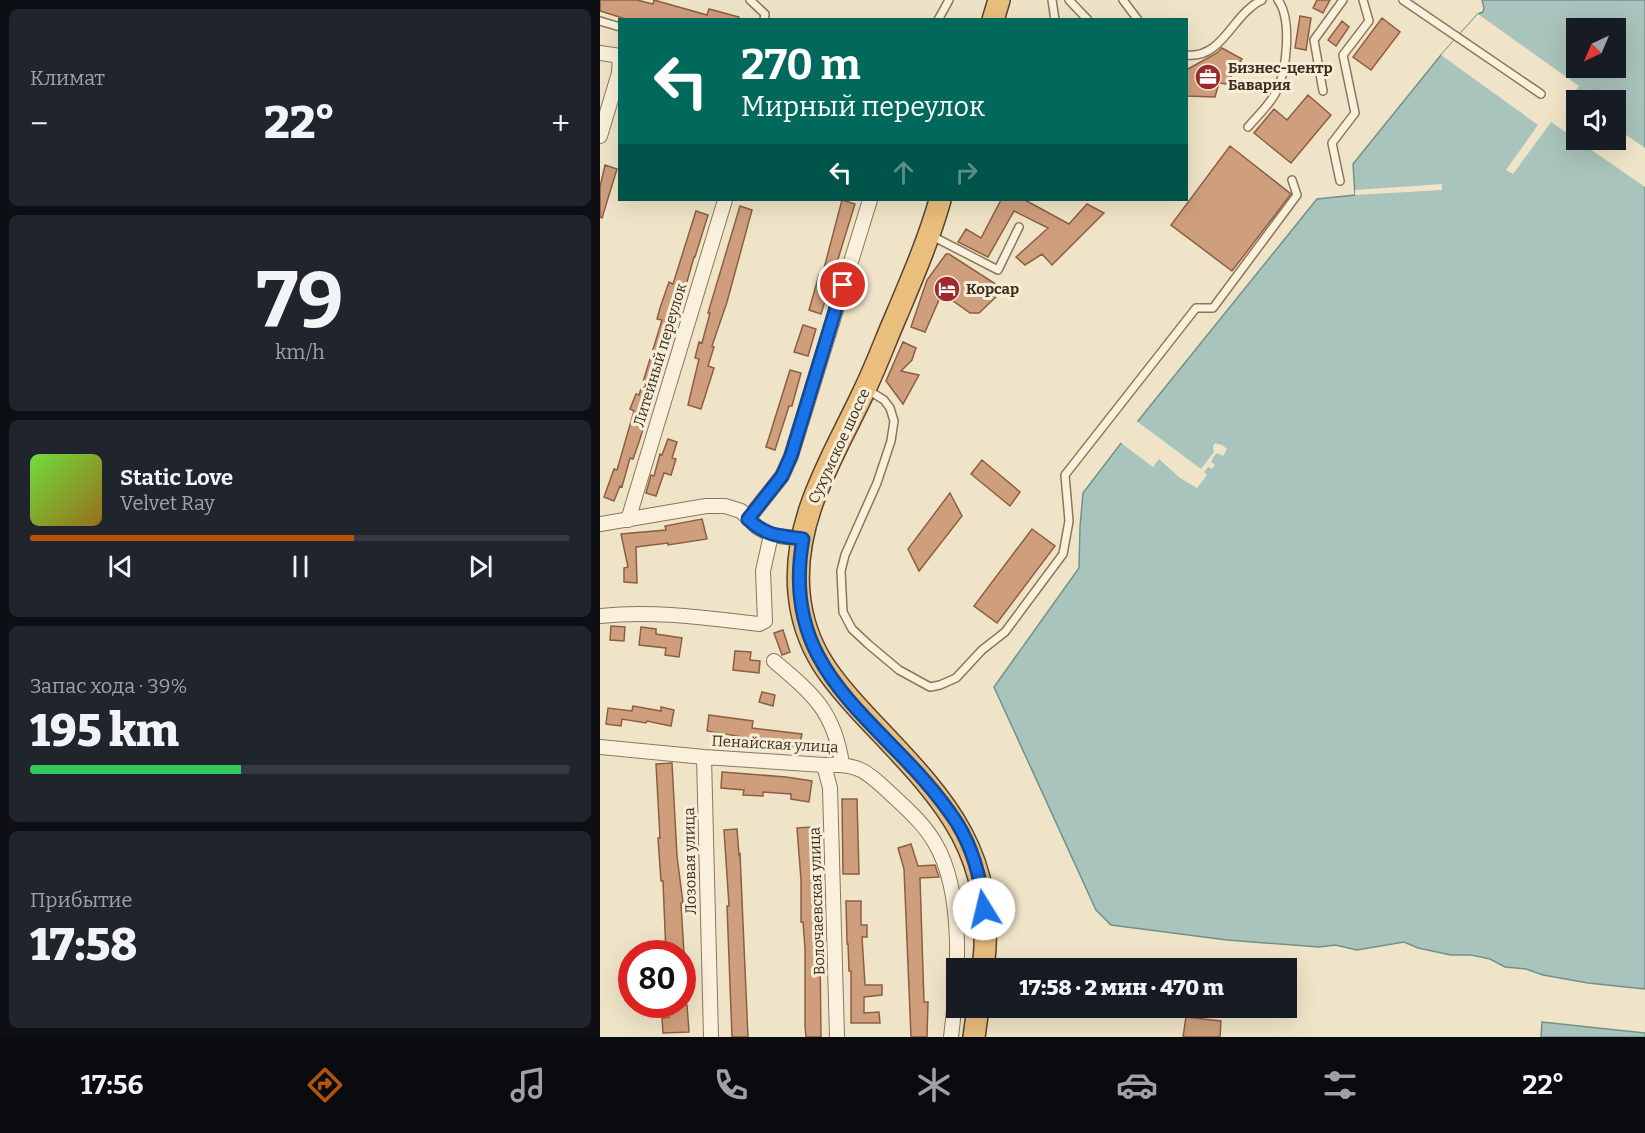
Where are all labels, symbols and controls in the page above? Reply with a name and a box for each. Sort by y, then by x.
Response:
north arrow [1566,18,1626,78]
map controls [1566,18,1626,150]
text: 270 m [741,40,861,90]
icon: left [642,42,720,120]
place label: Бизнес-центр Бавария [1228,59,1333,94]
office icon: Бизнес-центр Бавария [1193,62,1223,92]
text: Климат [30,66,105,90]
button: sound [1566,90,1626,150]
text: Мирный переулок [741,91,985,123]
text: 22° [264,96,335,150]
text: − [30,104,48,144]
text: + [551,104,570,144]
icon: left [824,156,857,189]
icon: ahead [887,156,920,189]
icon: right [950,156,983,189]
text: 79 [256,254,344,348]
pin [817,259,868,310]
icon: arrive [826,268,859,301]
hotel icon: Корсар [932,274,962,304]
place label: Корсар [966,280,1019,298]
street label: Литейный переулок [630,281,690,429]
text: km/h [275,340,325,364]
street label: Сухумское шоссе [804,386,874,506]
text: Static Love [120,464,233,491]
text: Velvet Ray [120,491,215,515]
icon: previous [104,550,137,583]
icon: pause [284,550,317,583]
icon: next [464,550,497,583]
text: Запас хода · 39% [30,674,187,698]
text: 195 km [30,704,179,758]
street label: Пенайская улица [711,732,839,756]
street label: Лозовая улица [680,807,700,915]
street label: Волочаевская улица [805,827,829,975]
position arrow [952,877,1016,941]
text: Прибытие [30,888,132,912]
text: 17:58 [30,918,137,972]
speed limit sign: 80 [618,940,696,1018]
text: 17:58 · 2 мин · 470 m [1019,974,1224,1001]
icon: directions [304,1064,346,1106]
icon: music [507,1064,549,1106]
icon: phone [710,1064,752,1106]
icon: climate [913,1064,955,1106]
icon: car [1116,1064,1158,1106]
icon: filters [1319,1064,1361,1106]
text: 17:56 [80,1069,143,1101]
text: 22° [1522,1069,1565,1101]

